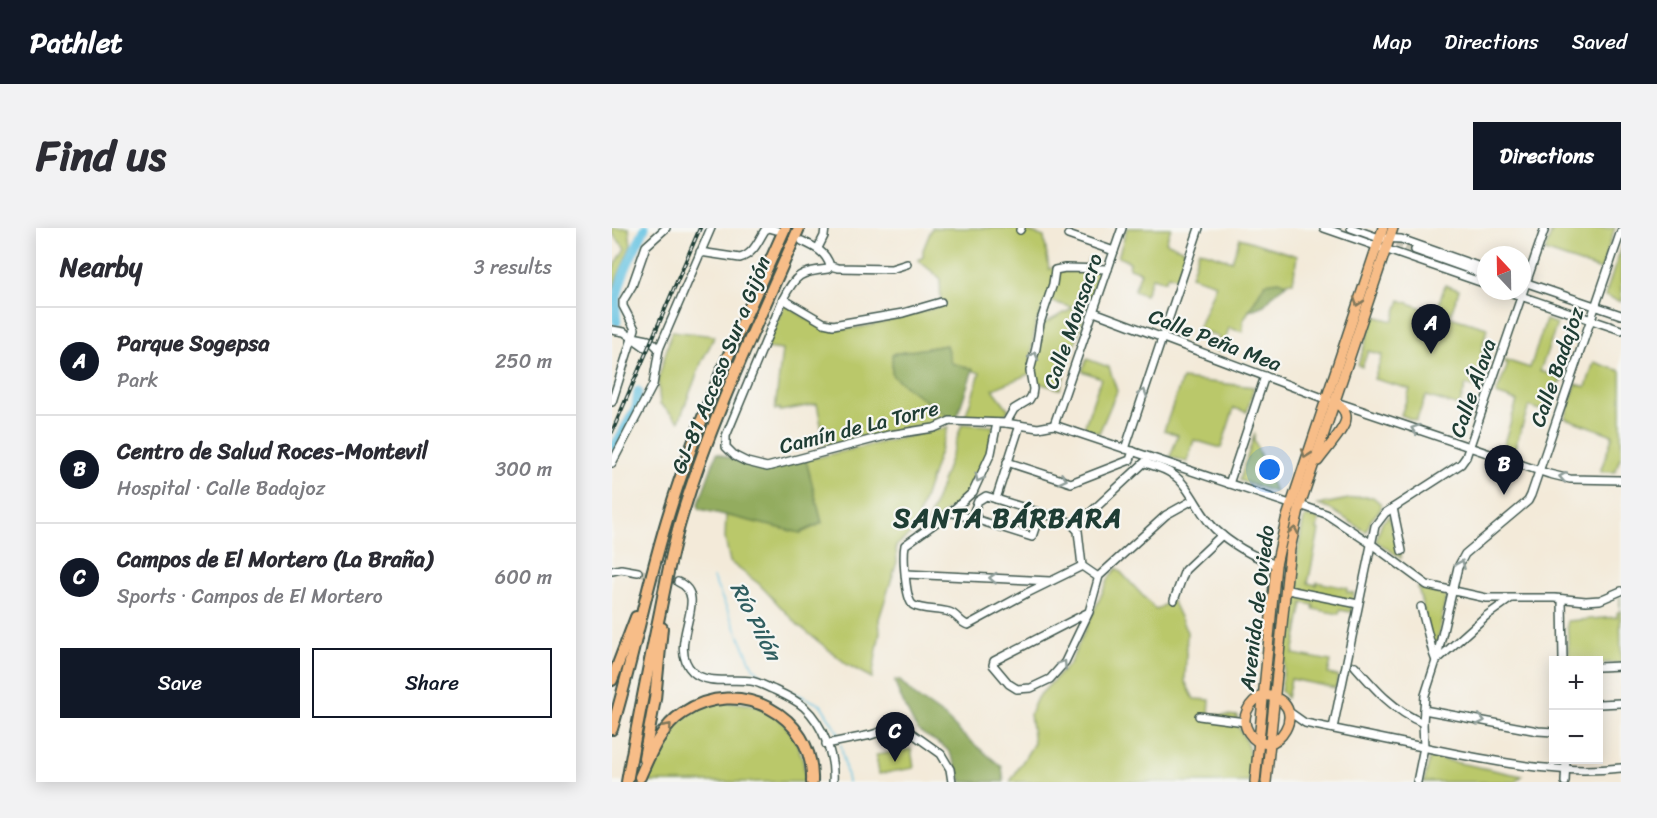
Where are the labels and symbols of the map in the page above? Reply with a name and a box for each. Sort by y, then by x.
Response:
north arrow [1477,246,1531,300]
street label: Calle Monsacro [1032,248,1114,394]
street label: GJ-81 Acceso Sur a Gijón [660,250,782,480]
one-way arrow [1352,296,1365,307]
street label: Calle Peña Mea [1143,297,1288,383]
street label: Calle Badajoz [1519,301,1596,432]
pin: A [1412,304,1450,354]
street label: Calle Álava [1438,333,1508,443]
one-way arrow [1027,351,1039,362]
one-way arrow [1136,388,1149,399]
street label: Camín de La Torre [775,389,943,465]
one-way arrow [1411,424,1421,437]
pin: B [1484,446,1524,495]
one-way arrow [1301,448,1314,459]
your location [1255,455,1284,484]
one-way arrow [1558,471,1568,484]
one-way arrow [975,472,987,483]
one-way arrow [1058,472,1068,485]
district label: SANTA BÁRBARA [892,494,1123,542]
street label: Avenida de Oviedo [1228,523,1286,694]
one-way arrow [1287,527,1300,537]
one-way arrow [1454,559,1466,570]
one-way arrow [989,571,998,584]
water label: Río Pilón [719,574,794,669]
one-way arrow [1055,660,1067,670]
pin: C [876,712,914,762]
one-way arrow [1476,714,1486,726]
one-way arrow [661,723,672,734]

